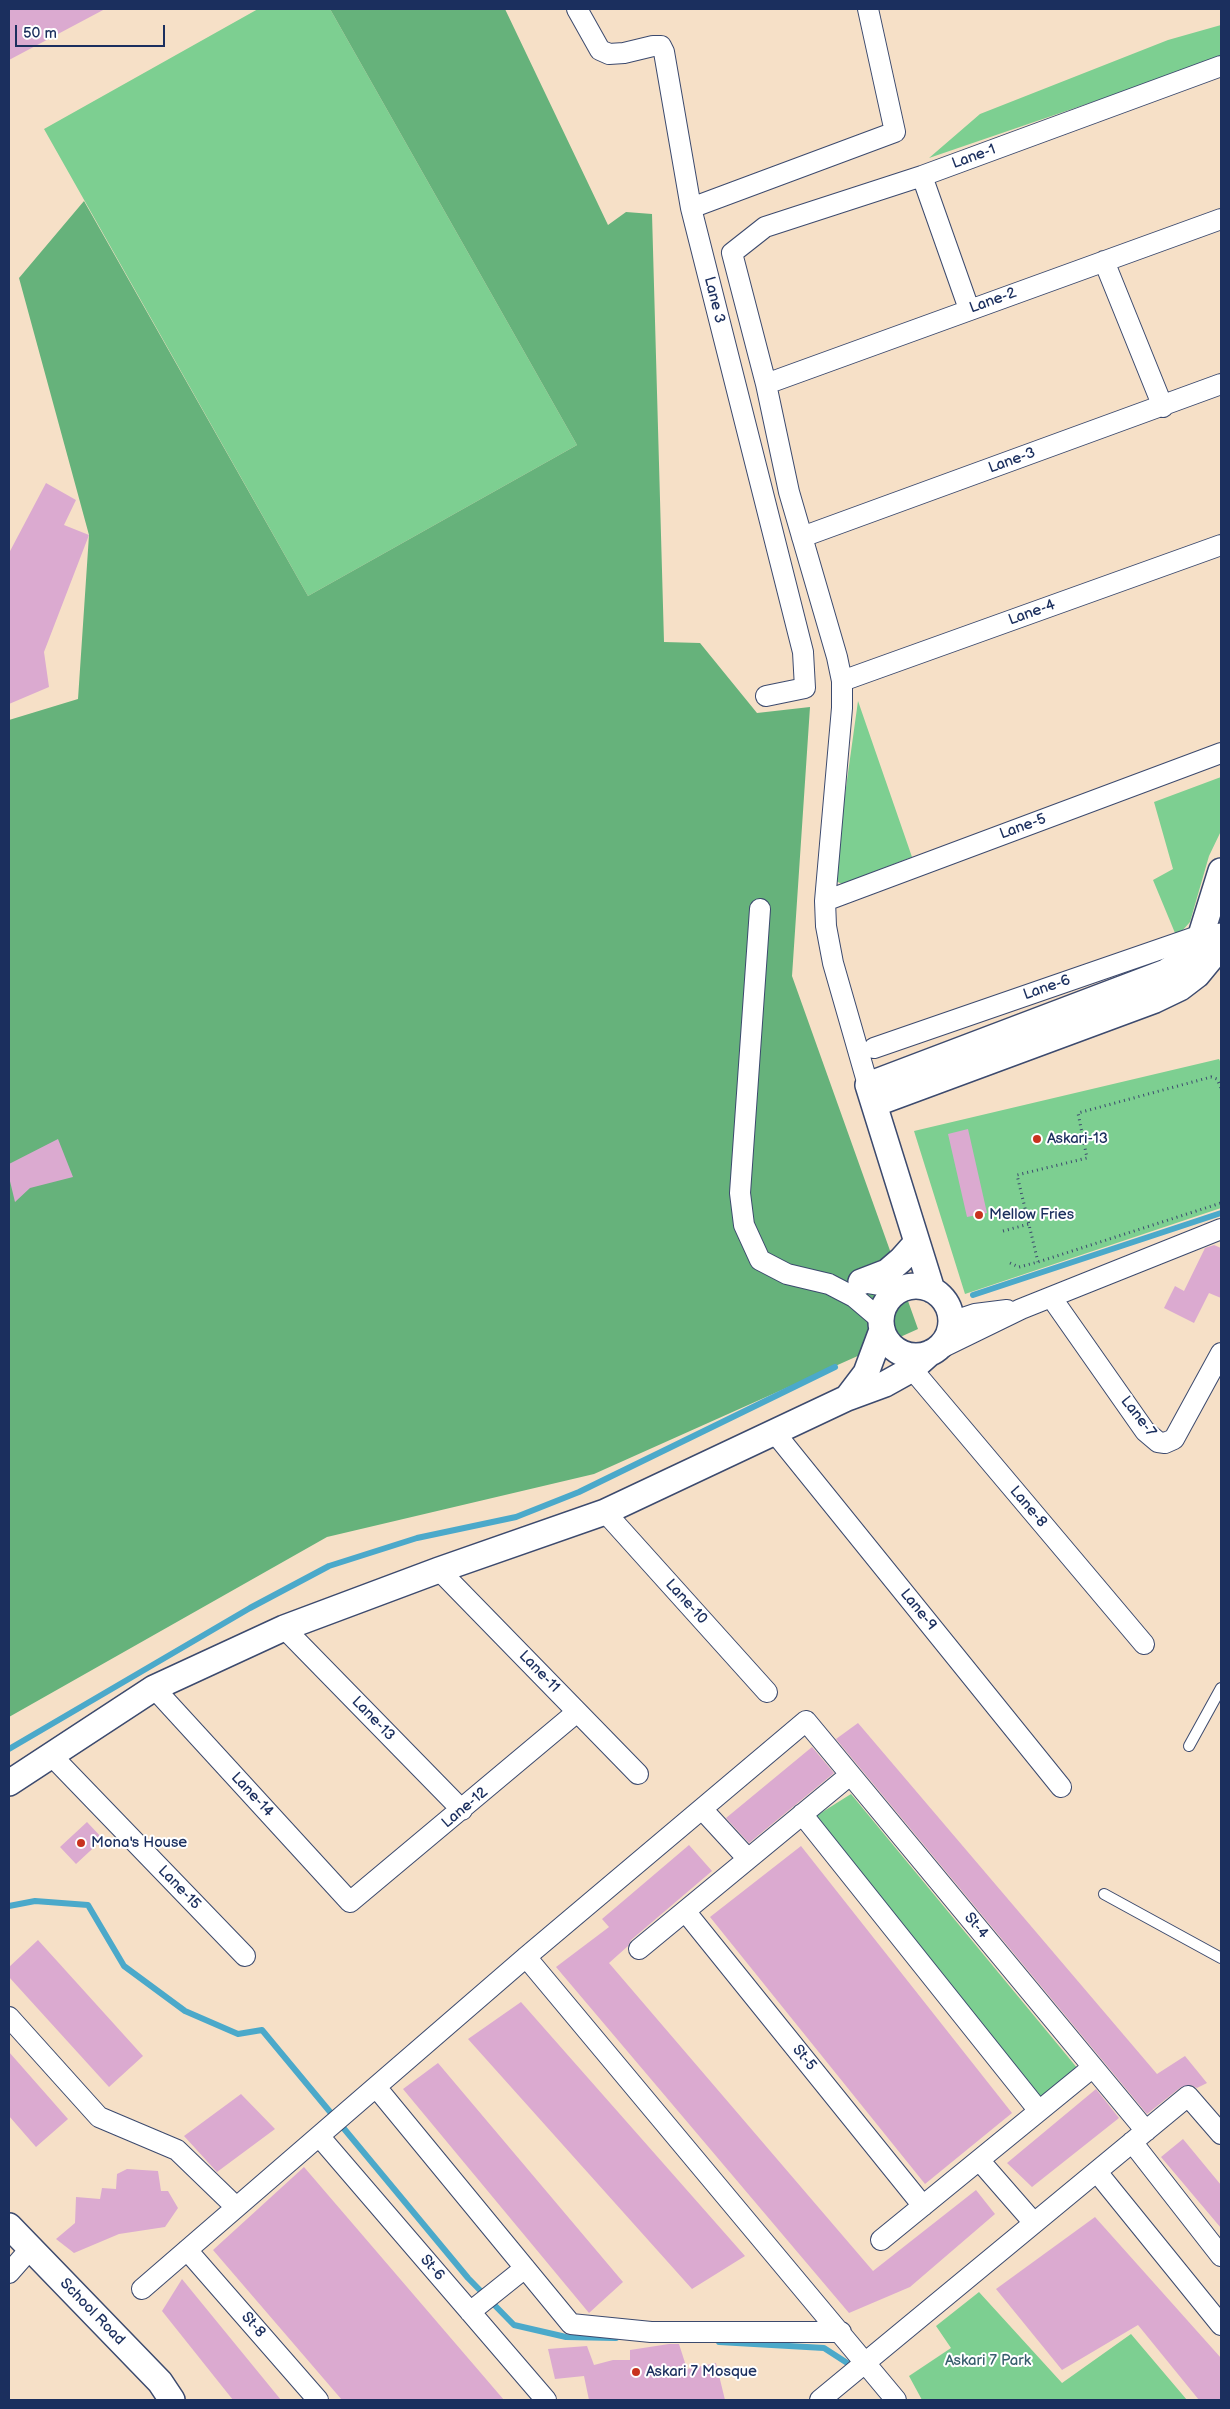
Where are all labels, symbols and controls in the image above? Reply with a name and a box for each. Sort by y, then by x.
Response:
scale bar [18,15,168,47]
text: 50 m [23,24,57,43]
street label: Lane-1 [950,141,998,173]
street label: Lane 3 [700,275,728,325]
street label: Lane-2 [967,284,1019,318]
street label: Lane-3 [986,444,1038,478]
street label: Lane-4 [1006,596,1058,630]
street label: Lane-5 [997,810,1049,844]
street label: Lane-6 [1021,972,1073,1004]
place label: Askari-13 [1047,1130,1108,1148]
marker: Askari-13 [1031,1133,1043,1145]
place label: Mellow Fries [989,1206,1074,1224]
marker: Mellow Fries [973,1209,985,1221]
street label: Lane-7 [1116,1393,1160,1441]
street label: Lane-8 [1006,1483,1050,1531]
street label: Lane-10 [661,1576,711,1628]
street label: Lane-9 [896,1586,940,1634]
street label: Lane-11 [515,1647,563,1697]
street label: Lane-13 [348,1693,398,1745]
street label: Lane-14 [227,1769,277,1821]
street label: Lane-12 [438,1784,492,1832]
place label: Mona's House [91,1834,187,1852]
marker: Mona's House [75,1837,87,1849]
street label: Lane-15 [154,1862,204,1914]
street label: St-4 [960,1909,992,1943]
street label: St-5 [788,2042,820,2074]
street label: St-6 [416,2251,448,2285]
street label: School Road [56,2275,128,2349]
street label: St-8 [237,2309,269,2341]
park label: Askari 7 Park [945,2352,1031,2370]
place label: Askari 7 Mosque [646,2363,757,2381]
marker: Askari 7 Mosque [630,2366,642,2378]

